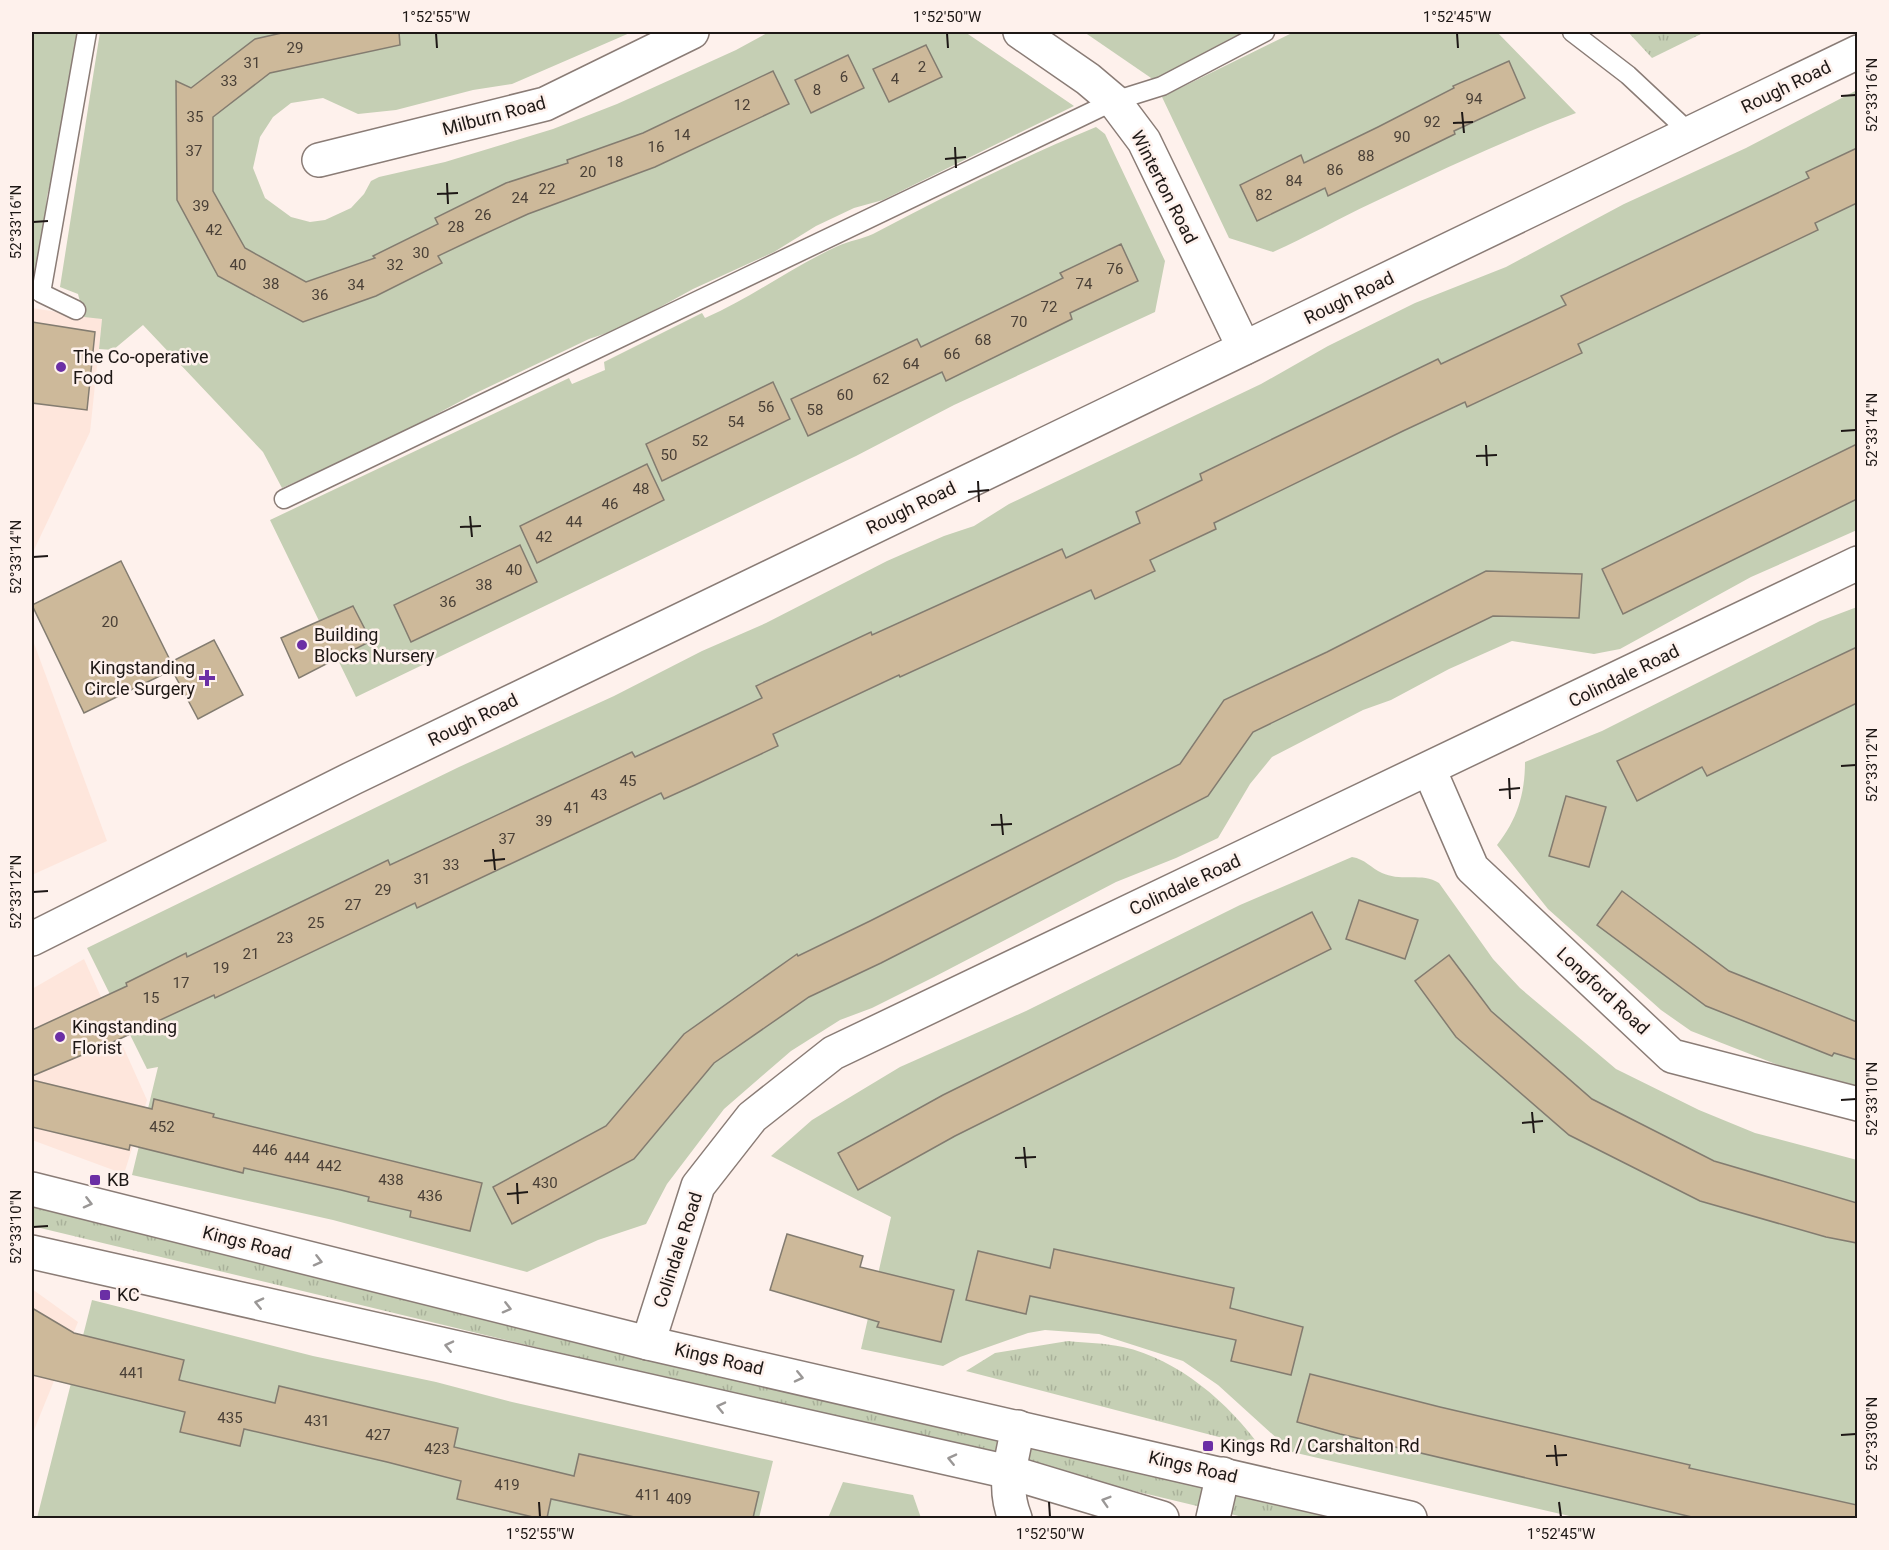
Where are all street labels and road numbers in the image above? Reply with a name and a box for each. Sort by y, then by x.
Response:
street label: Rough Road [1738,56,1834,117]
street label: Milburn Road [440,92,548,139]
street label: Winterton Road [1127,127,1202,247]
street label: Rough Road [1301,267,1397,328]
street label: Rough Road [863,477,959,538]
street label: Colindale Road [1565,640,1682,711]
street label: Rough Road [425,689,521,750]
street label: Colindale Road [1126,850,1244,919]
street label: Longford Road [1553,943,1654,1039]
street label: Colindale Road [649,1189,706,1310]
street label: Kings Road [201,1221,294,1264]
street label: Kings Road [673,1338,766,1379]
street label: Kings Road [1147,1446,1240,1487]

